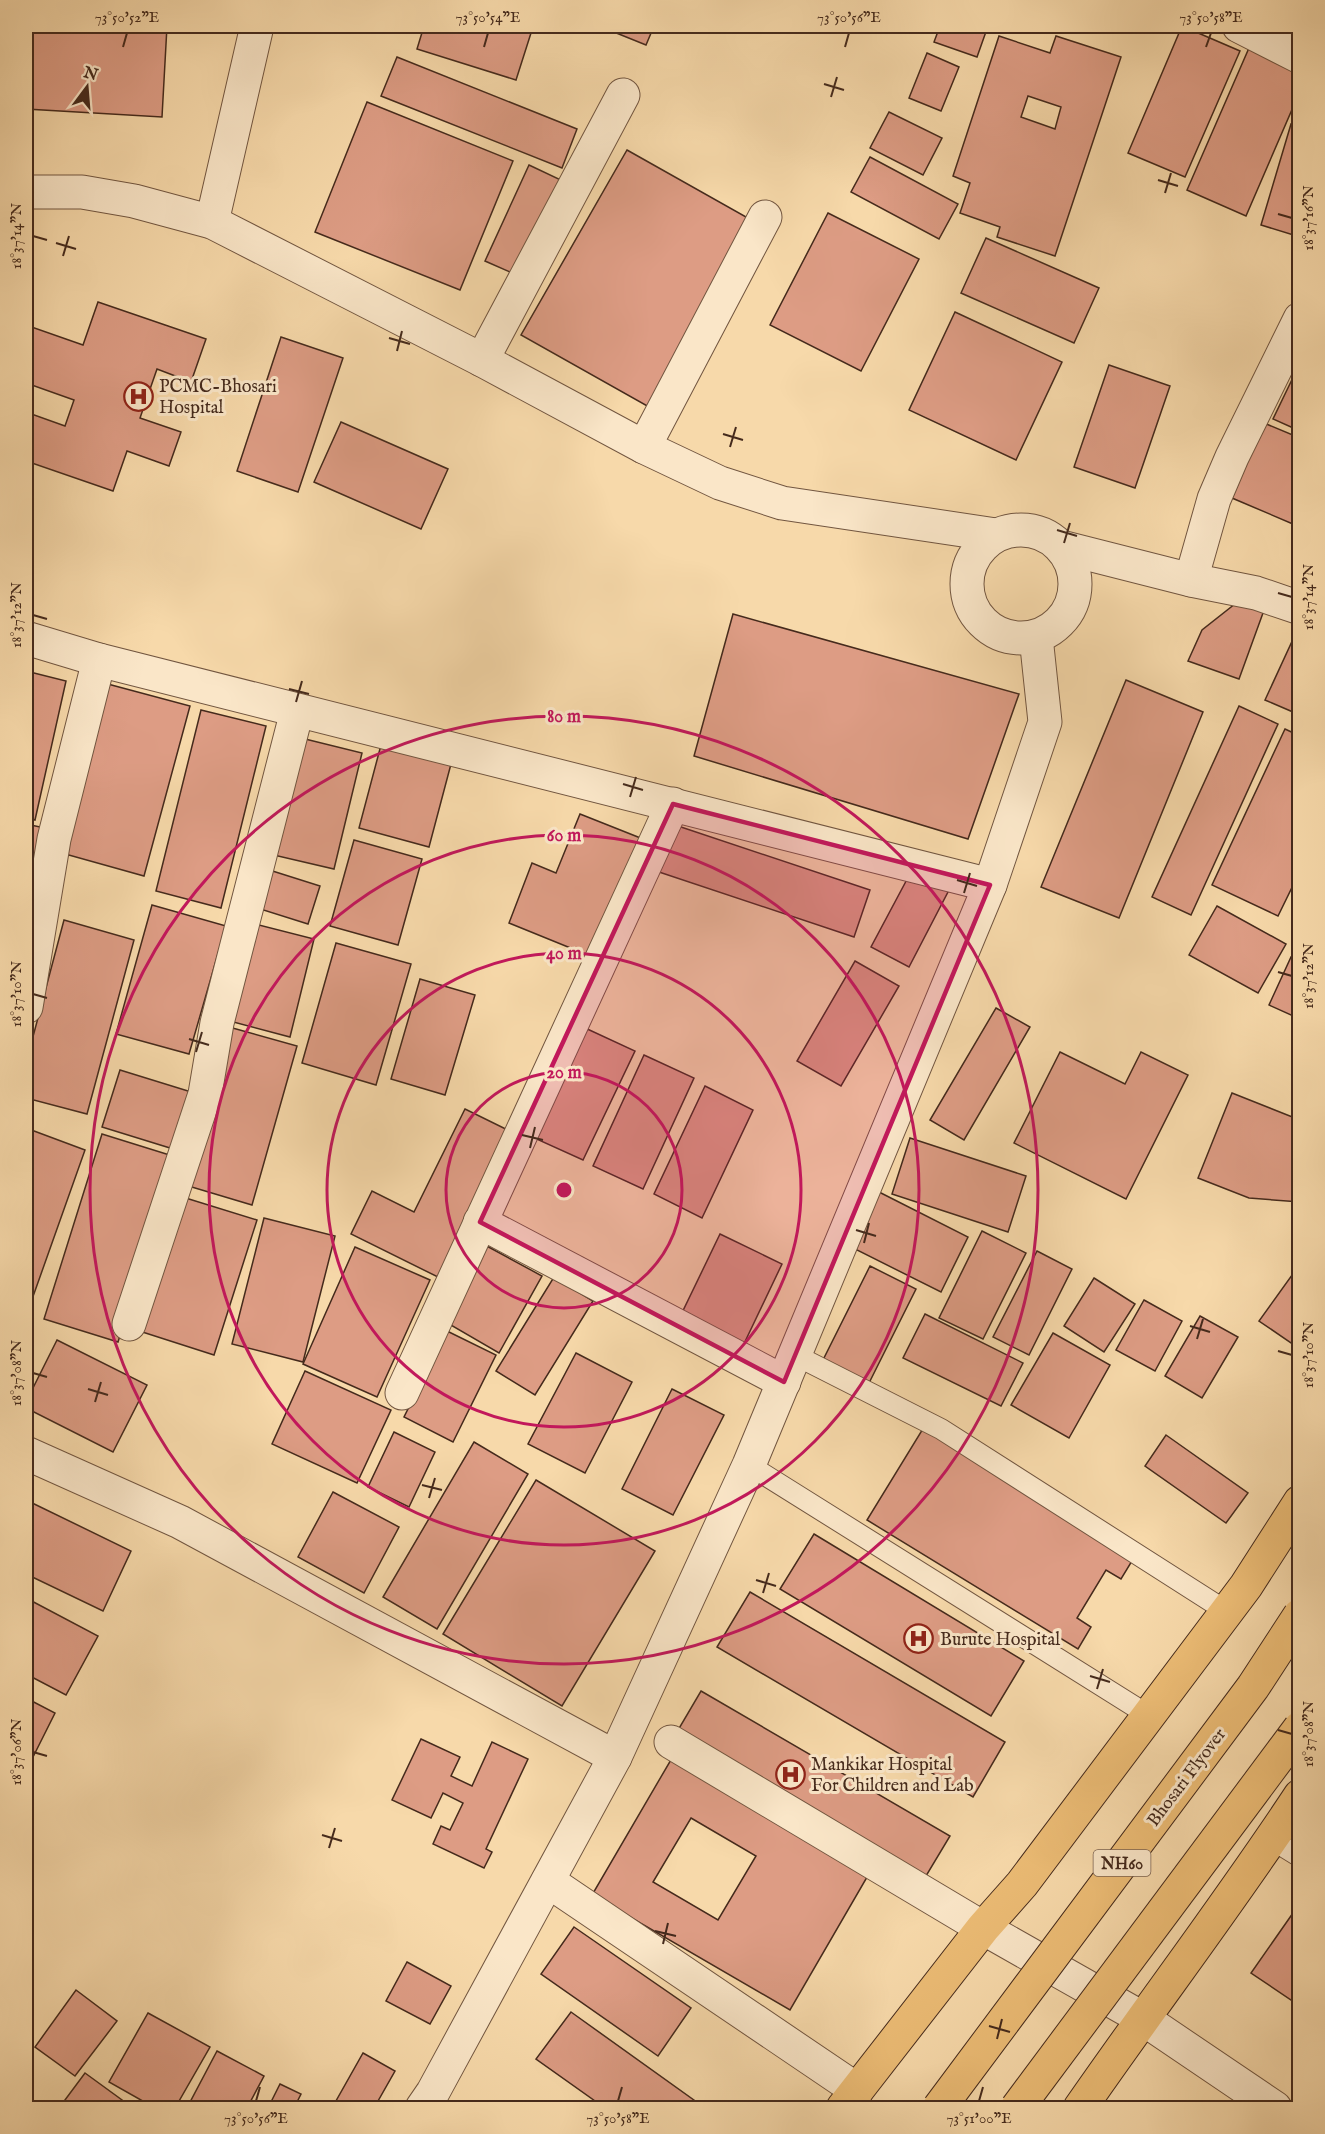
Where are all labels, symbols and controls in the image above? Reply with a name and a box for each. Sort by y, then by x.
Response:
text: 73°50'52"E [95,8,159,27]
text: 73°50'54"E [456,8,520,27]
text: 73°50'56"E [817,8,881,27]
text: 73°50'58"E [1179,8,1243,27]
north arrow [57,57,117,117]
text: N [80,63,100,86]
text: 18°37'16"N [1299,185,1318,251]
text: 18°37'14"N [7,203,26,269]
place label: PCMC-Bhosari Hospital [159,376,277,420]
hospital icon: PCMC-Bhosari Hospital [122,380,154,412]
text: 18°37'14"N [1299,564,1318,630]
text: 18°37'12"N [7,582,26,648]
text: 80 m [547,706,581,729]
text: 60 m [547,825,581,848]
text: 40 m [546,943,582,966]
text: 18°37'12"N [1299,943,1318,1009]
text: 18°37'10"N [7,961,26,1027]
text: 20 m [546,1062,582,1085]
centre of rings [554,1180,574,1200]
text: 18°37'10"N [1299,1322,1318,1388]
text: 18°37'08"N [7,1340,26,1406]
hospital icon: Burute Hospital [903,1623,935,1655]
place label: Burute Hospital [940,1629,1060,1652]
text: 18°37'08"N [1299,1701,1318,1767]
text: 18°37'06"N [7,1718,26,1786]
street label: Bhosari Flyover [1143,1724,1232,1832]
place label: Mankikar Hospital For Children and Lab [811,1754,974,1798]
hospital icon: Mankikar Hospital For Children and Lab [774,1758,806,1790]
road number: NH60 [1094,1850,1150,1876]
text: 73°50'56"E [224,2109,288,2128]
text: 73°50'58"E [586,2109,650,2128]
text: 73°51'00"E [946,2109,1012,2128]

